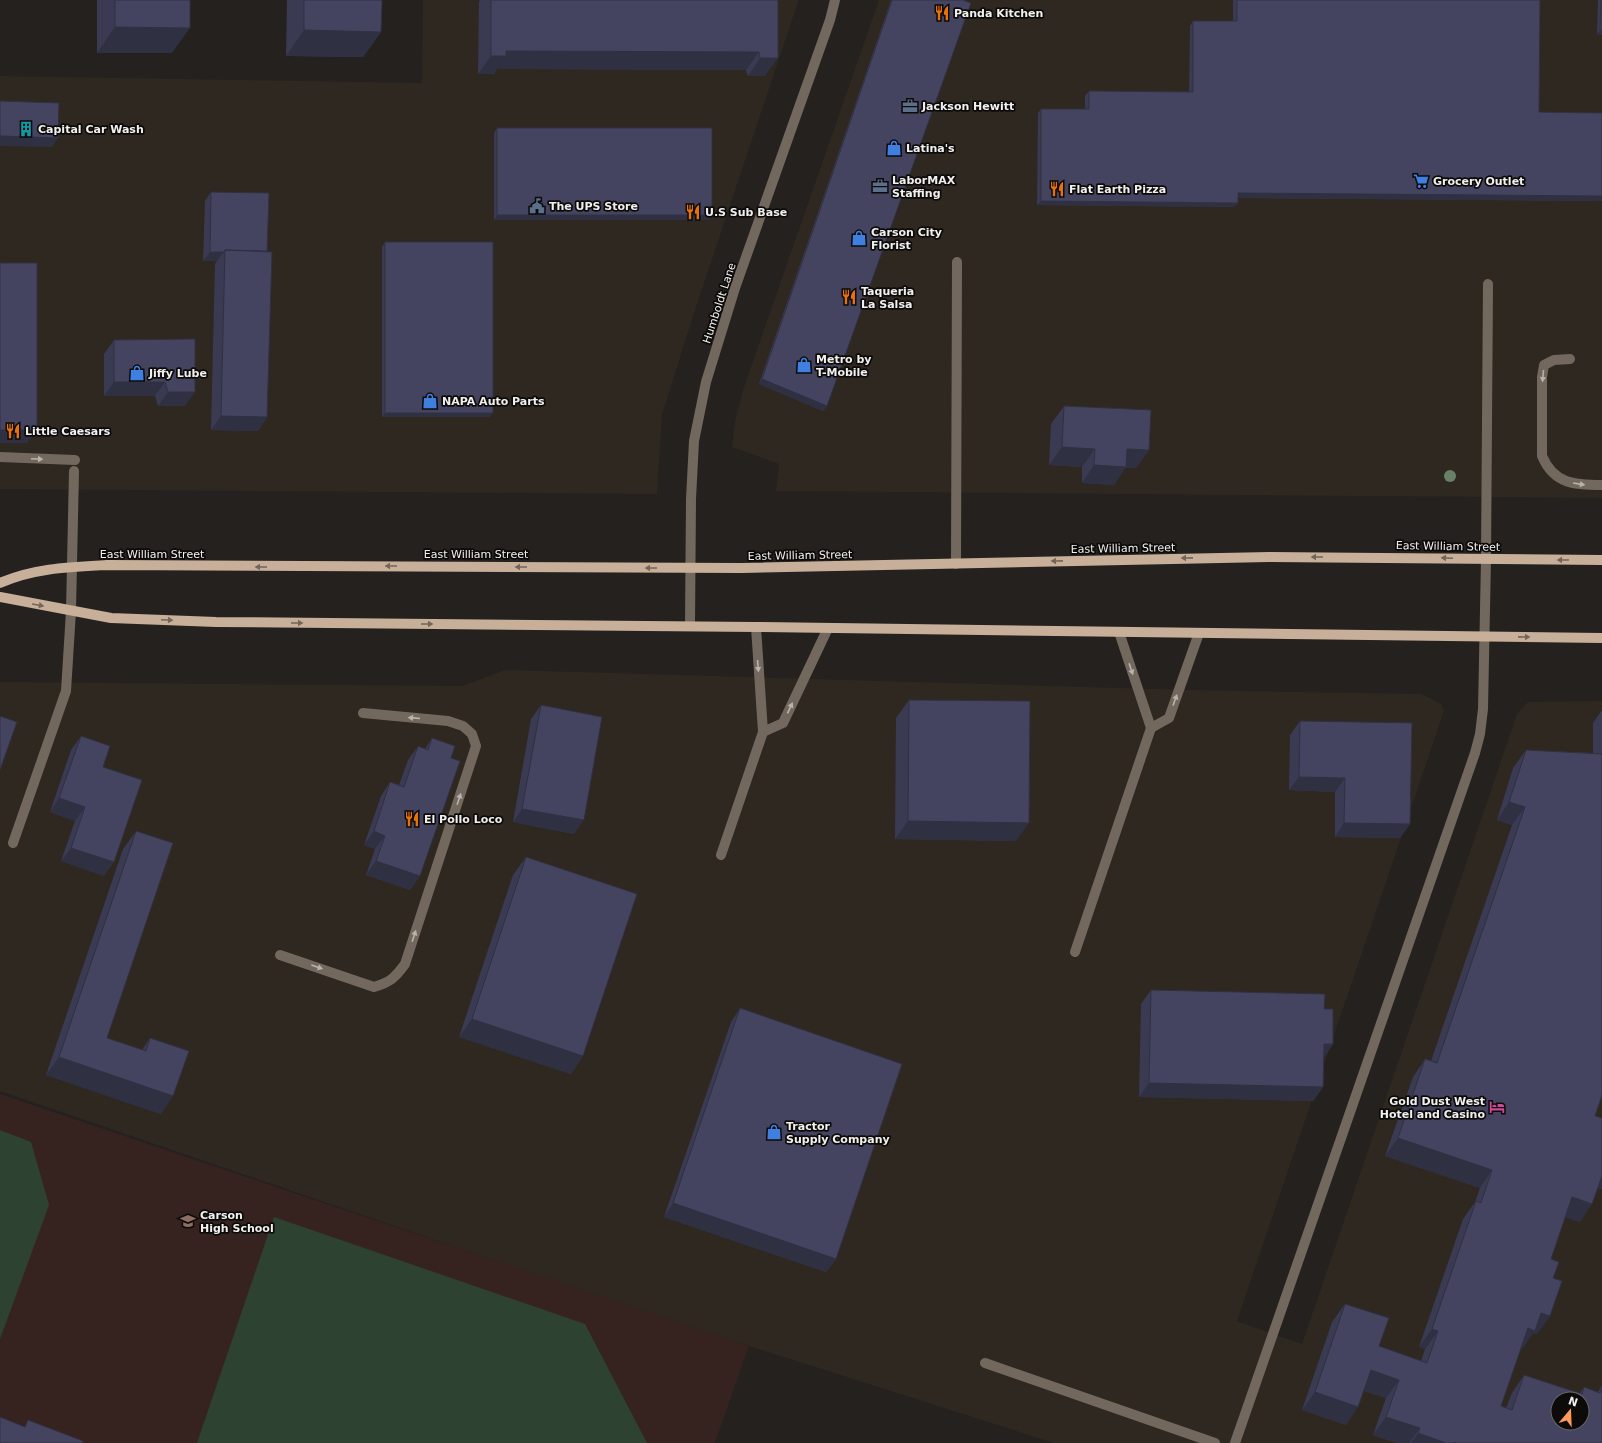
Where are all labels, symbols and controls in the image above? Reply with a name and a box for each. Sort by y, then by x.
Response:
restaurant icon: Panda Kitchen [933,4,951,22]
place label: Panda Kitchen [954,7,1043,20]
office icon: Jackson Hewitt [901,97,919,115]
place label: Jackson Hewitt [921,100,1014,113]
building icon: Capital Car Wash [17,120,35,138]
place label: Capital Car Wash [38,123,144,136]
shop icon: Latina's [885,139,903,157]
place label: Latina's [906,142,955,155]
supermarket icon: Grocery Outlet [1412,172,1430,190]
place label: LaborMAX Staffing [892,174,956,200]
place label: Grocery Outlet [1433,175,1524,188]
office icon: LaborMAX Staffing [871,177,889,195]
restaurant icon: Flat Earth Pizza [1048,180,1066,198]
place label: Flat Earth Pizza [1069,183,1166,196]
public building icon: The UPS Store [528,197,546,215]
place label: The UPS Store [549,200,638,213]
restaurant icon: U.S Sub Base [684,203,702,221]
place label: U.S Sub Base [705,206,787,219]
place label: Carson City Florist [871,226,942,252]
shop icon: Carson City Florist [850,229,868,247]
street label: Humboldt Lane [700,261,739,345]
place label: Taqueria La Salsa [861,285,914,311]
restaurant icon: Taqueria La Salsa [840,288,858,306]
place label: Metro by T-Mobile [816,353,872,379]
shop icon: Metro by T-Mobile [795,356,813,374]
shop icon: Jiffy Lube [128,364,146,382]
place label: Jiffy Lube [148,367,207,380]
one-way arrow [1539,370,1546,382]
shop icon: NAPA Auto Parts [421,392,439,410]
place label: NAPA Auto Parts [442,395,545,408]
restaurant icon: Little Caesars [4,422,22,440]
place label: Little Caesars [25,425,111,438]
one-way arrow [31,455,43,462]
one-way arrow [1573,481,1585,487]
street label: East William Street [1396,539,1501,554]
street label: East William Street [1071,541,1176,556]
street label: East William Street [100,548,205,561]
street label: East William Street [424,548,529,561]
street label: East William Street [748,548,853,563]
one-way arrow [1310,554,1323,560]
one-way arrow [1181,555,1193,562]
one-way arrow [1440,555,1453,561]
one-way arrow [1556,557,1569,563]
one-way arrow [1051,558,1063,565]
one-way arrow [384,563,397,569]
one-way arrow [254,564,267,570]
one-way arrow [514,564,527,570]
one-way arrow [644,565,657,571]
one-way arrow [32,602,44,608]
one-way arrow [161,617,173,624]
one-way arrow [291,620,304,626]
one-way arrow [421,621,434,627]
one-way arrow [1518,633,1530,640]
one-way arrow [755,660,762,672]
one-way arrow [1129,663,1135,675]
one-way arrow [1173,694,1179,706]
one-way arrow [787,702,793,714]
one-way arrow [408,714,420,721]
one-way arrow [456,793,462,805]
restaurant icon: El Pollo Loco [403,810,421,828]
place label: El Pollo Loco [424,813,503,826]
one-way arrow [411,929,417,941]
one-way arrow [312,965,324,971]
place label: Gold Dust West Hotel and Casino [1380,1095,1485,1121]
hotel icon: Gold Dust West Hotel and Casino [1488,1098,1506,1116]
place label: Tractor Supply Company [786,1120,890,1146]
shop icon: Tractor Supply Company [765,1123,783,1141]
place label: Carson High School [200,1209,274,1235]
school or university icon: Carson High School [179,1212,197,1230]
north arrow [1550,1391,1590,1431]
text: N [1567,1394,1580,1410]

